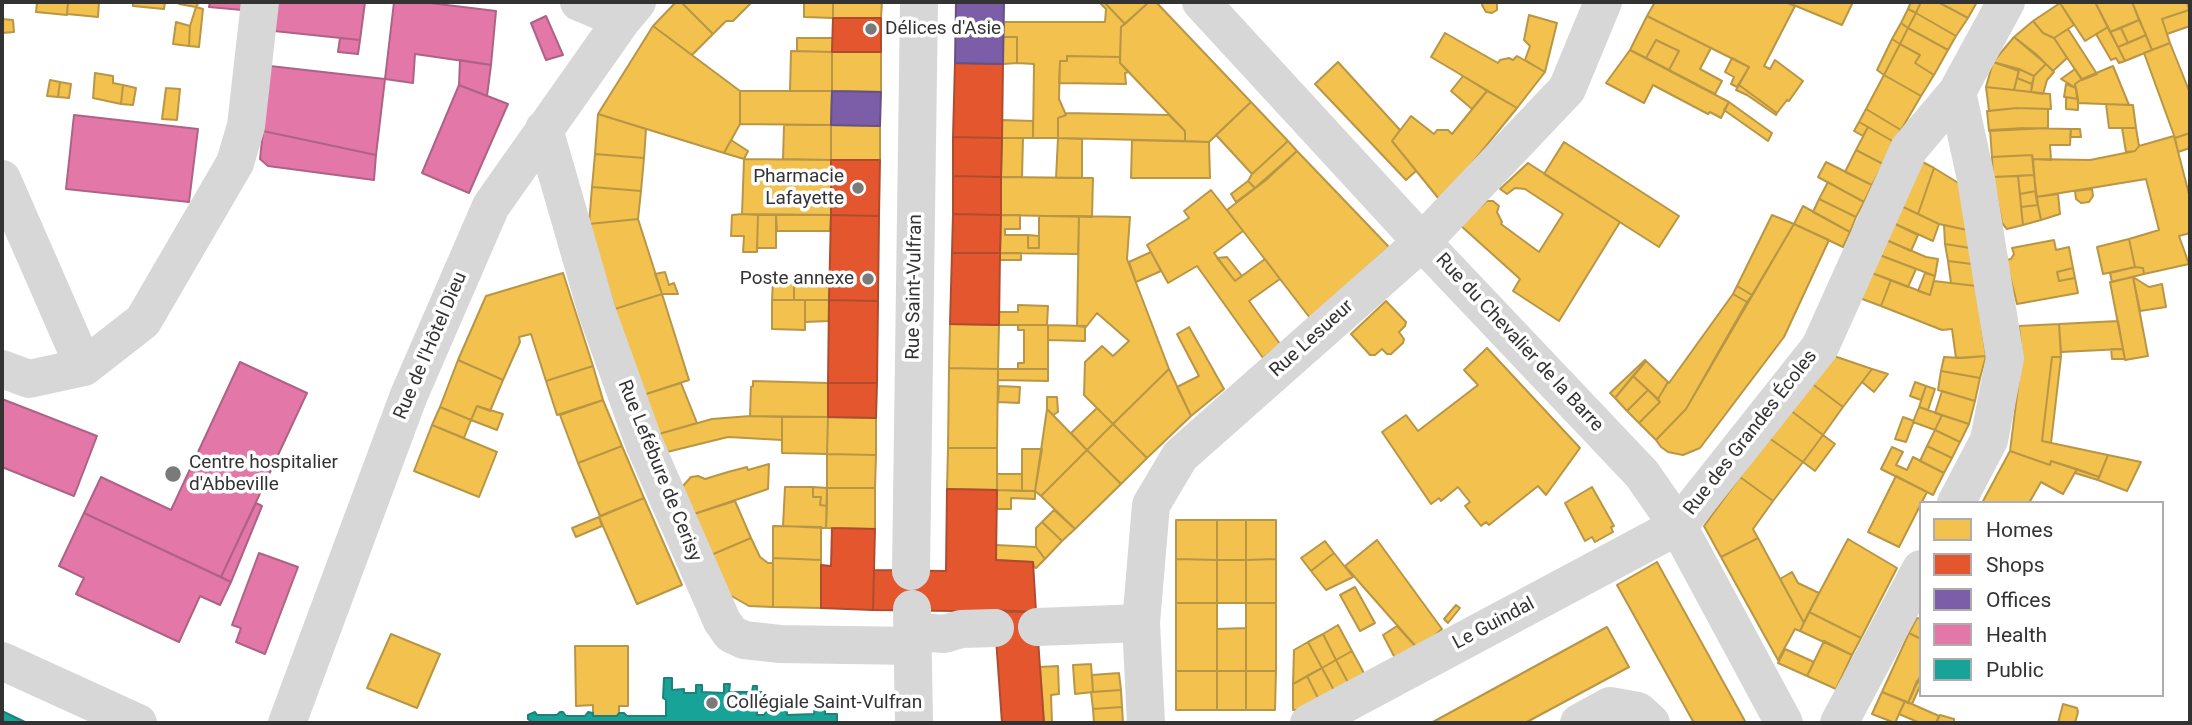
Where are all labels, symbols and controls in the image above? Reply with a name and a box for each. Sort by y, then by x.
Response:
place label: Délices d'Asie [885,18,1001,40]
marker: Délices d'Asie [863,21,879,37]
place label: Pharmacie Lafayette [753,166,844,210]
marker: Pharmacie Lafayette [850,180,866,196]
street label: Rue Saint-Vulfran [902,214,928,360]
street label: Rue du Chevalier de la Barre [1430,249,1608,437]
place label: Poste annexe [740,268,854,290]
street label: Rue de l'Hôtel Dieu [390,269,472,423]
marker: Poste annexe [860,271,876,287]
street label: Rue Lesueur [1266,296,1358,382]
street label: Rue des Grandes Écoles [1679,346,1823,520]
street label: Rue Lefébure de Cerisy [612,377,706,565]
place label: Centre hospitalier d'Abbeville [189,452,338,496]
marker: Centre hospitalier d'Abbeville [163,464,183,484]
legend [1919,501,2164,697]
text: Homes [1986,518,2053,542]
text: Shops [1986,553,2045,577]
text: Offices [1986,588,2051,612]
street label: Le Guindal [1449,593,1539,655]
text: Health [1986,623,2047,647]
text: Public [1986,658,2044,682]
place label: Collégiale Saint-Vulfran [726,692,922,714]
marker: Collégiale Saint-Vulfran [704,695,720,711]

